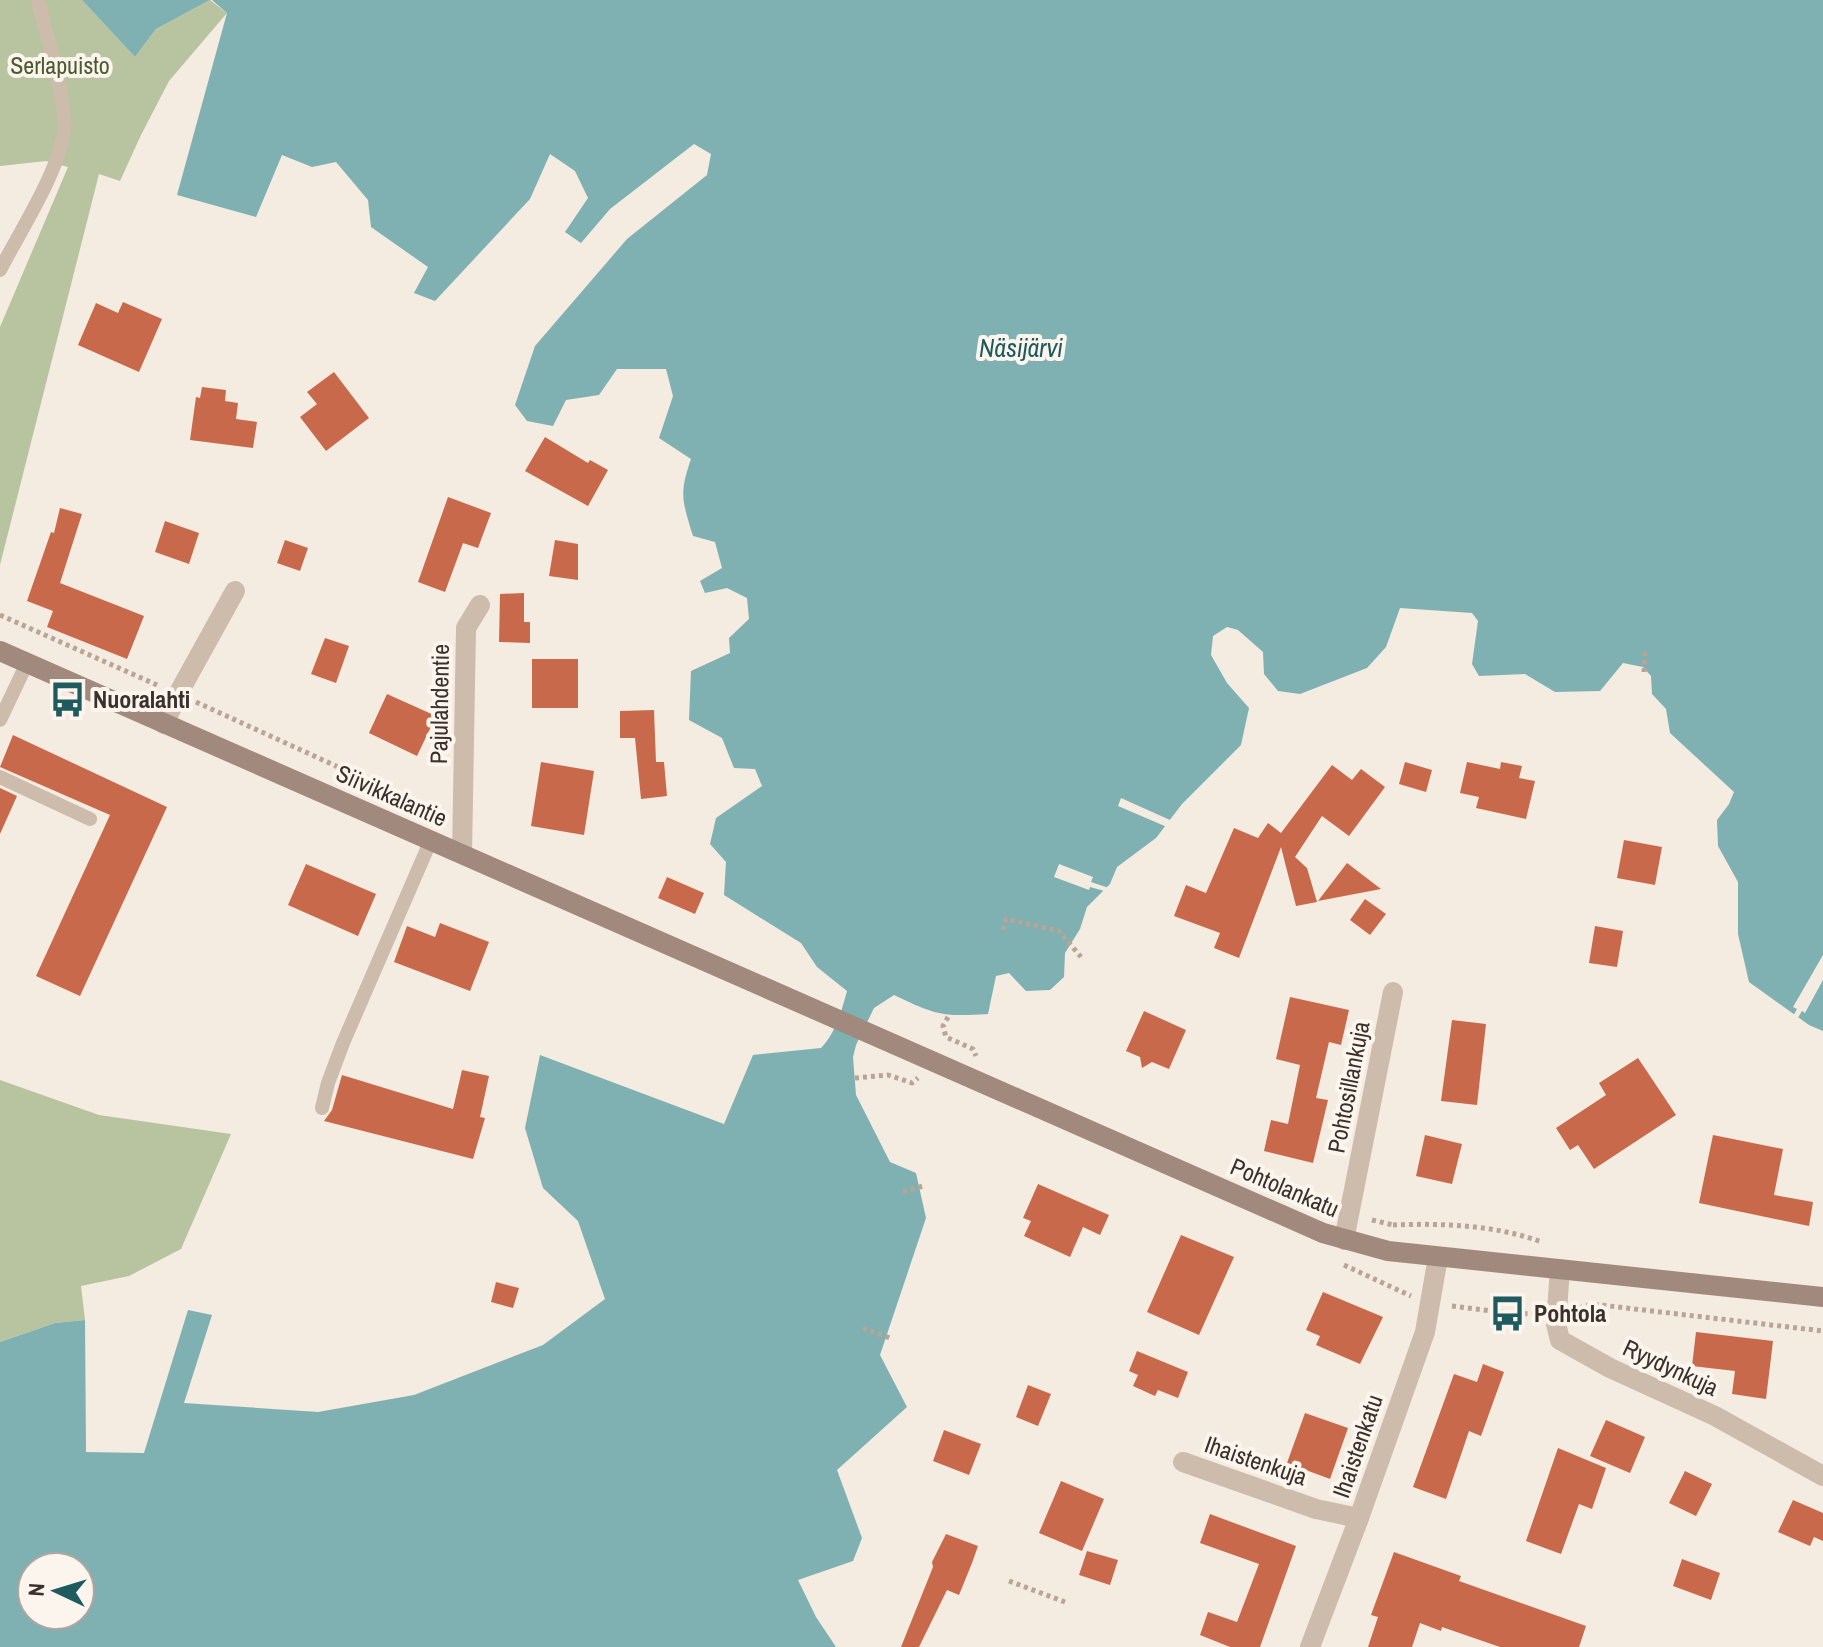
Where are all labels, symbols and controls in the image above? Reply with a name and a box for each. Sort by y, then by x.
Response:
park label: Serlapuisto [10,49,110,81]
water label: Näsijärvi [979,330,1063,365]
street label: Pajulahdentie [422,644,456,764]
bus stop icon: Nuoralahti [48,680,86,718]
place label: Nuoralahti [93,683,190,715]
street label: Siivikkalantie [332,756,452,834]
street label: Pohtosillankuja [1320,1018,1376,1156]
street label: Pohtolankatu [1226,1150,1344,1224]
bus stop icon: Pohtola [1489,1294,1527,1332]
place label: Pohtola [1534,1297,1606,1329]
street label: Ryydynkuja [1618,1331,1724,1403]
street label: Ihaistenkatu [1324,1390,1390,1502]
street label: Ihaistenkuja [1201,1428,1311,1492]
north arrow [16,1551,96,1631]
text: N [21,1582,51,1597]

